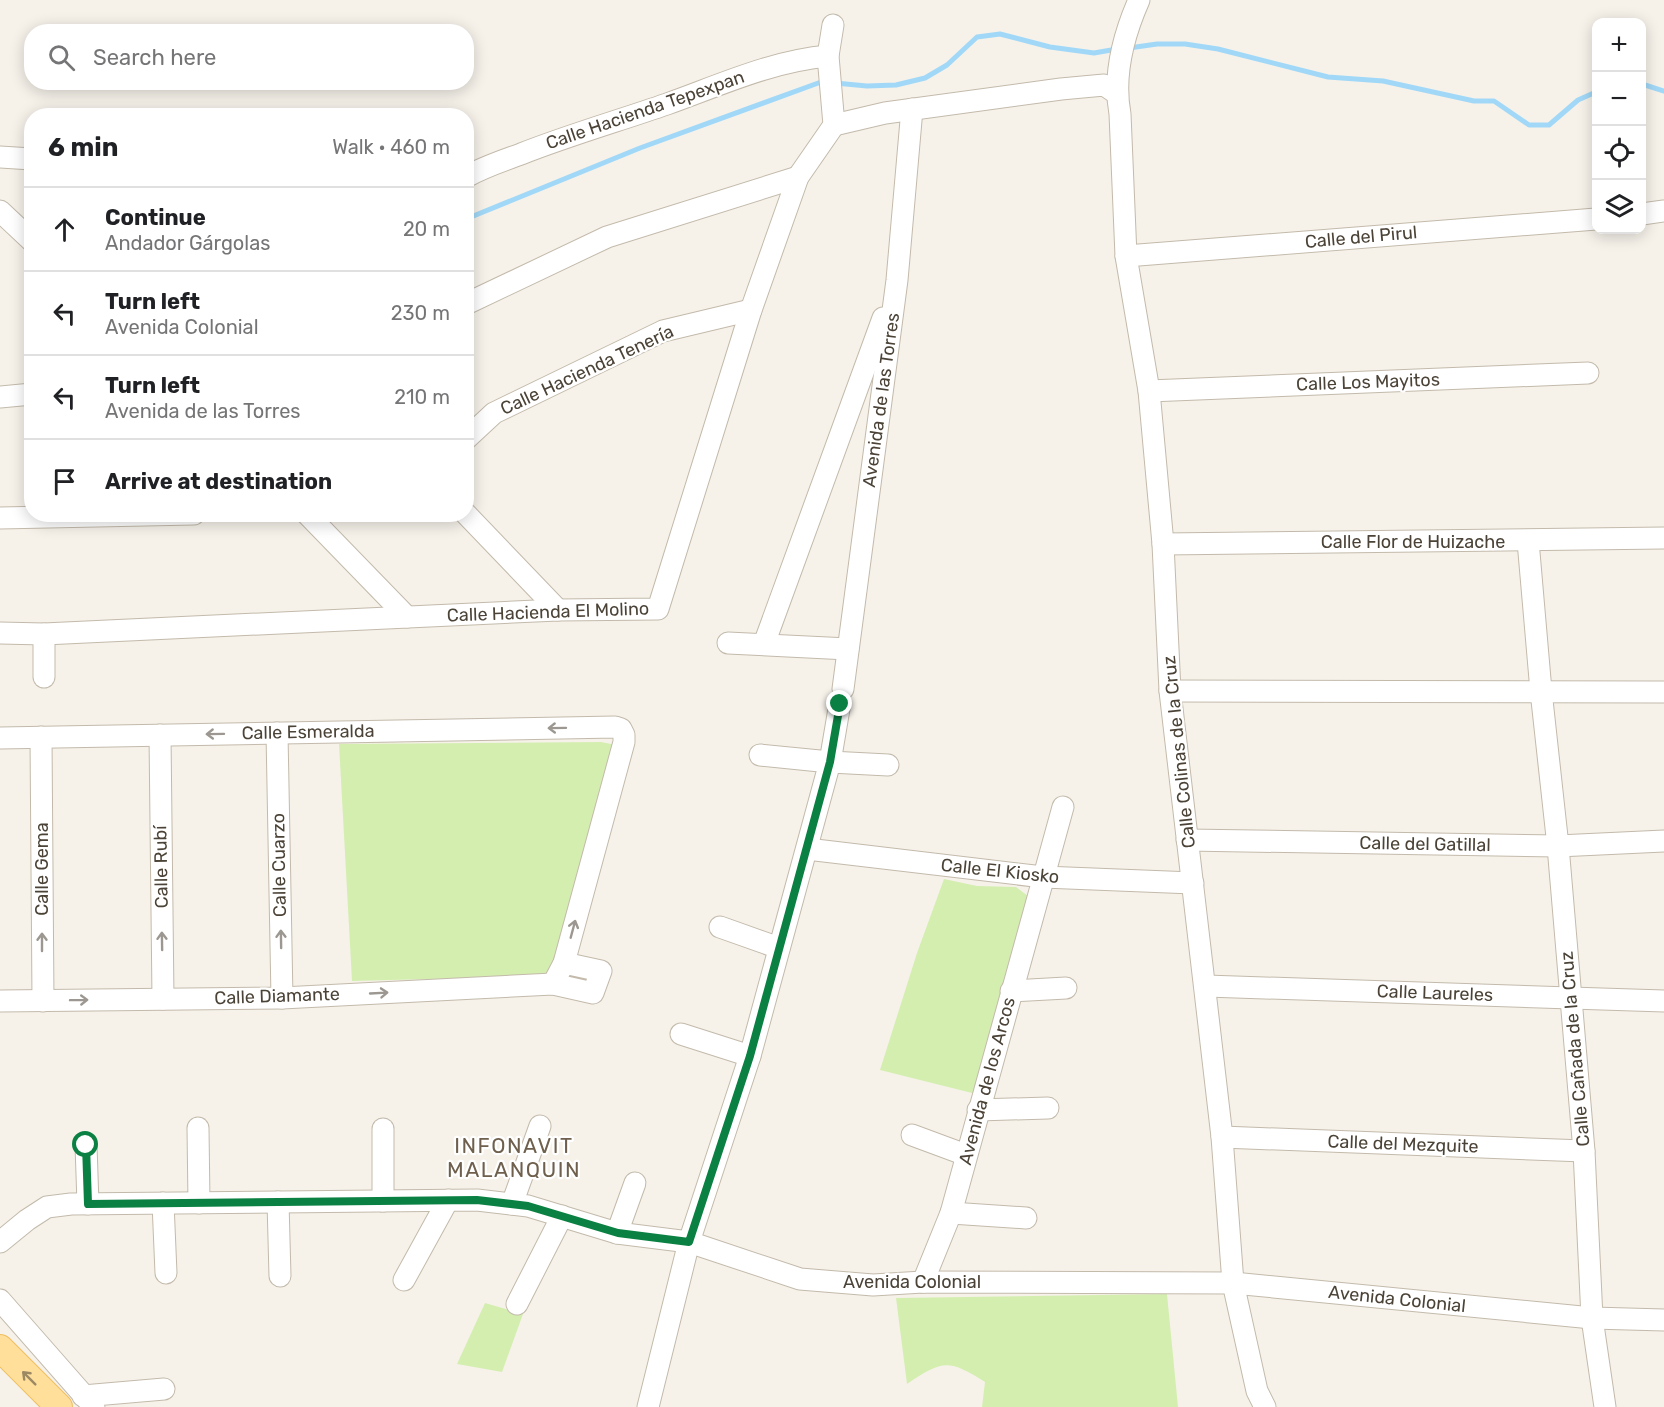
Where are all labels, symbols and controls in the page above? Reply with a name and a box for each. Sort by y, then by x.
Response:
map controls [1592,18,1646,234]
button: + [1592,18,1646,72]
search box [24,24,474,90]
icon: search [45,41,78,74]
text: Search here [93,44,216,71]
street label: Calle Hacienda Tepexpan [543,66,747,154]
button: − [1592,72,1646,126]
button: locate [1592,126,1646,180]
text: 6 min [48,132,118,163]
text: Walk · 460 m [332,135,450,159]
button: layers [1592,180,1646,234]
text: Continue [105,204,206,231]
icon: ahead [48,213,81,246]
text: 20 m [403,217,450,241]
street label: Calle del Pirul [1304,221,1418,253]
text: Andador Gárgolas [105,231,270,255]
text: Turn left [105,288,200,315]
icon: left [48,297,81,330]
text: 230 m [391,301,450,325]
street label: Avenida de las Torres [858,311,904,489]
text: Avenida Colonial [105,315,259,339]
street label: Calle Hacienda Tenería [497,320,677,420]
street label: Calle Los Mayitos [1296,368,1440,396]
text: Turn left [105,372,200,399]
icon: left [48,381,81,414]
text: 210 m [394,385,450,409]
text: Avenida de las Torres [105,399,301,423]
icon: arrive [48,465,81,498]
text: Arrive at destination [105,468,332,495]
street label: Calle Flor de Huizache [1321,531,1505,553]
street label: Calle Hacienda El Molino [446,597,650,627]
street label: Calle Colinas de la Cruz [1158,655,1200,849]
route end [826,690,852,716]
street label: Calle Esmeralda [241,720,375,744]
one-way arrow [547,722,567,733]
one-way arrow [205,728,225,740]
street label: Calle Cuarzo [267,813,291,917]
street label: Calle Gema [31,822,53,916]
street label: Calle Rubí [149,824,173,909]
street label: Calle del Gatillal [1359,832,1491,856]
street label: Calle El Kiosko [940,854,1060,888]
one-way arrow [568,920,579,939]
one-way arrow [275,930,287,950]
one-way arrow [156,931,168,951]
one-way arrow [36,933,48,953]
street label: Calle Cañada de la Cruz [1556,951,1594,1147]
street label: Calle Laureles [1376,980,1494,1006]
street label: Calle Diamante [214,983,340,1009]
one-way arrow [369,987,389,998]
one-way arrow [69,994,89,1006]
street label: Avenida de los Arcos [954,995,1020,1167]
street label: Calle del Mezquite [1327,1130,1479,1158]
route start [72,1131,98,1157]
district label: INFONAVIT MALANQUIN [447,1133,581,1182]
street label: Avenida Colonial [843,1271,981,1293]
street label: Avenida Colonial [1327,1281,1467,1317]
one-way arrow [22,1370,37,1385]

